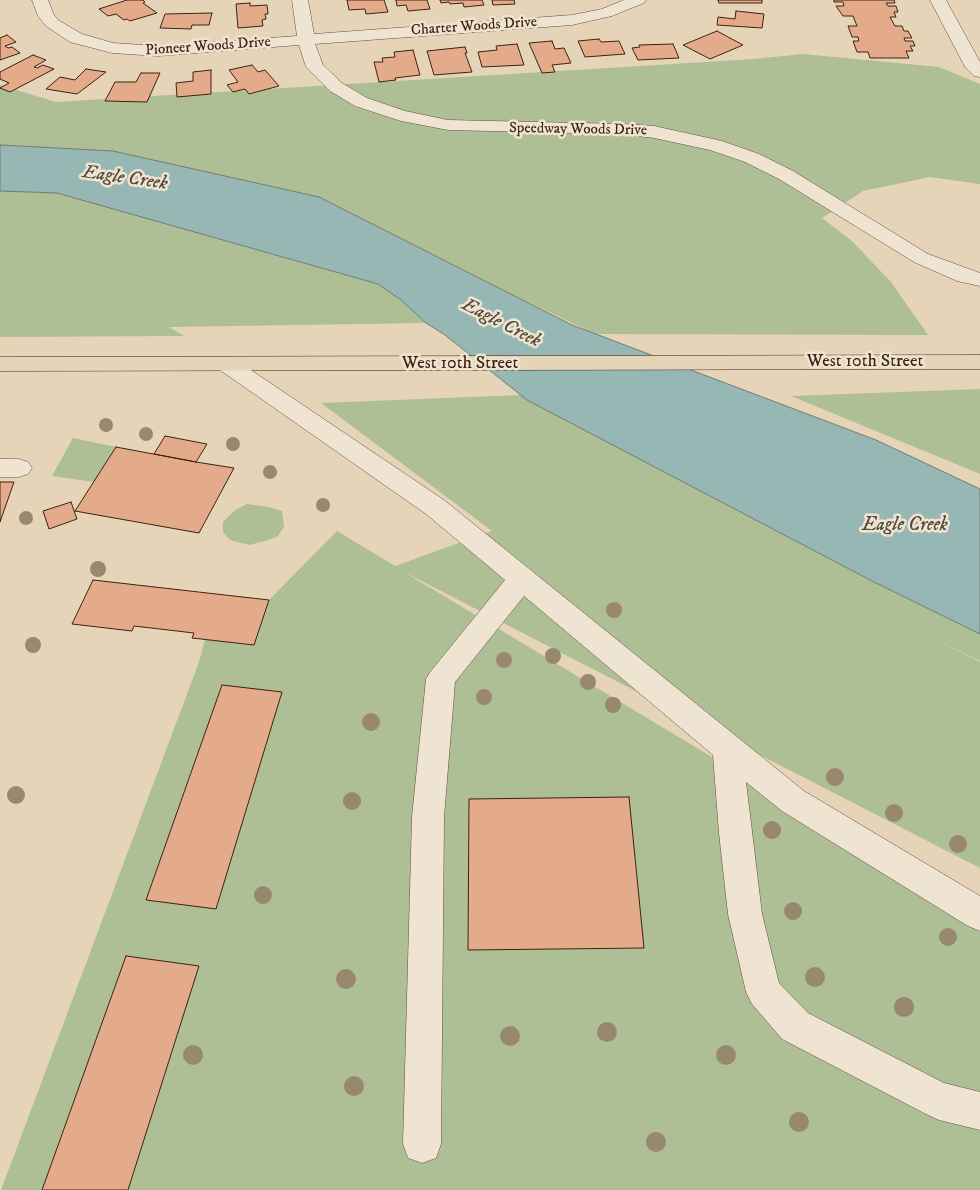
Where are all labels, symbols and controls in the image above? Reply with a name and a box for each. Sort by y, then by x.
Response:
street label: Charter Woods Drive [410,14,538,40]
street label: Pioneer Woods Drive [145,34,271,60]
street label: Speedway Woods Drive [509,120,647,140]
water label: Eagle Creek [81,162,169,196]
water label: Eagle Creek [458,294,544,354]
street label: West 10th Street [807,351,923,373]
street label: West 10th Street [402,353,518,375]
water label: Eagle Creek [862,515,948,537]

